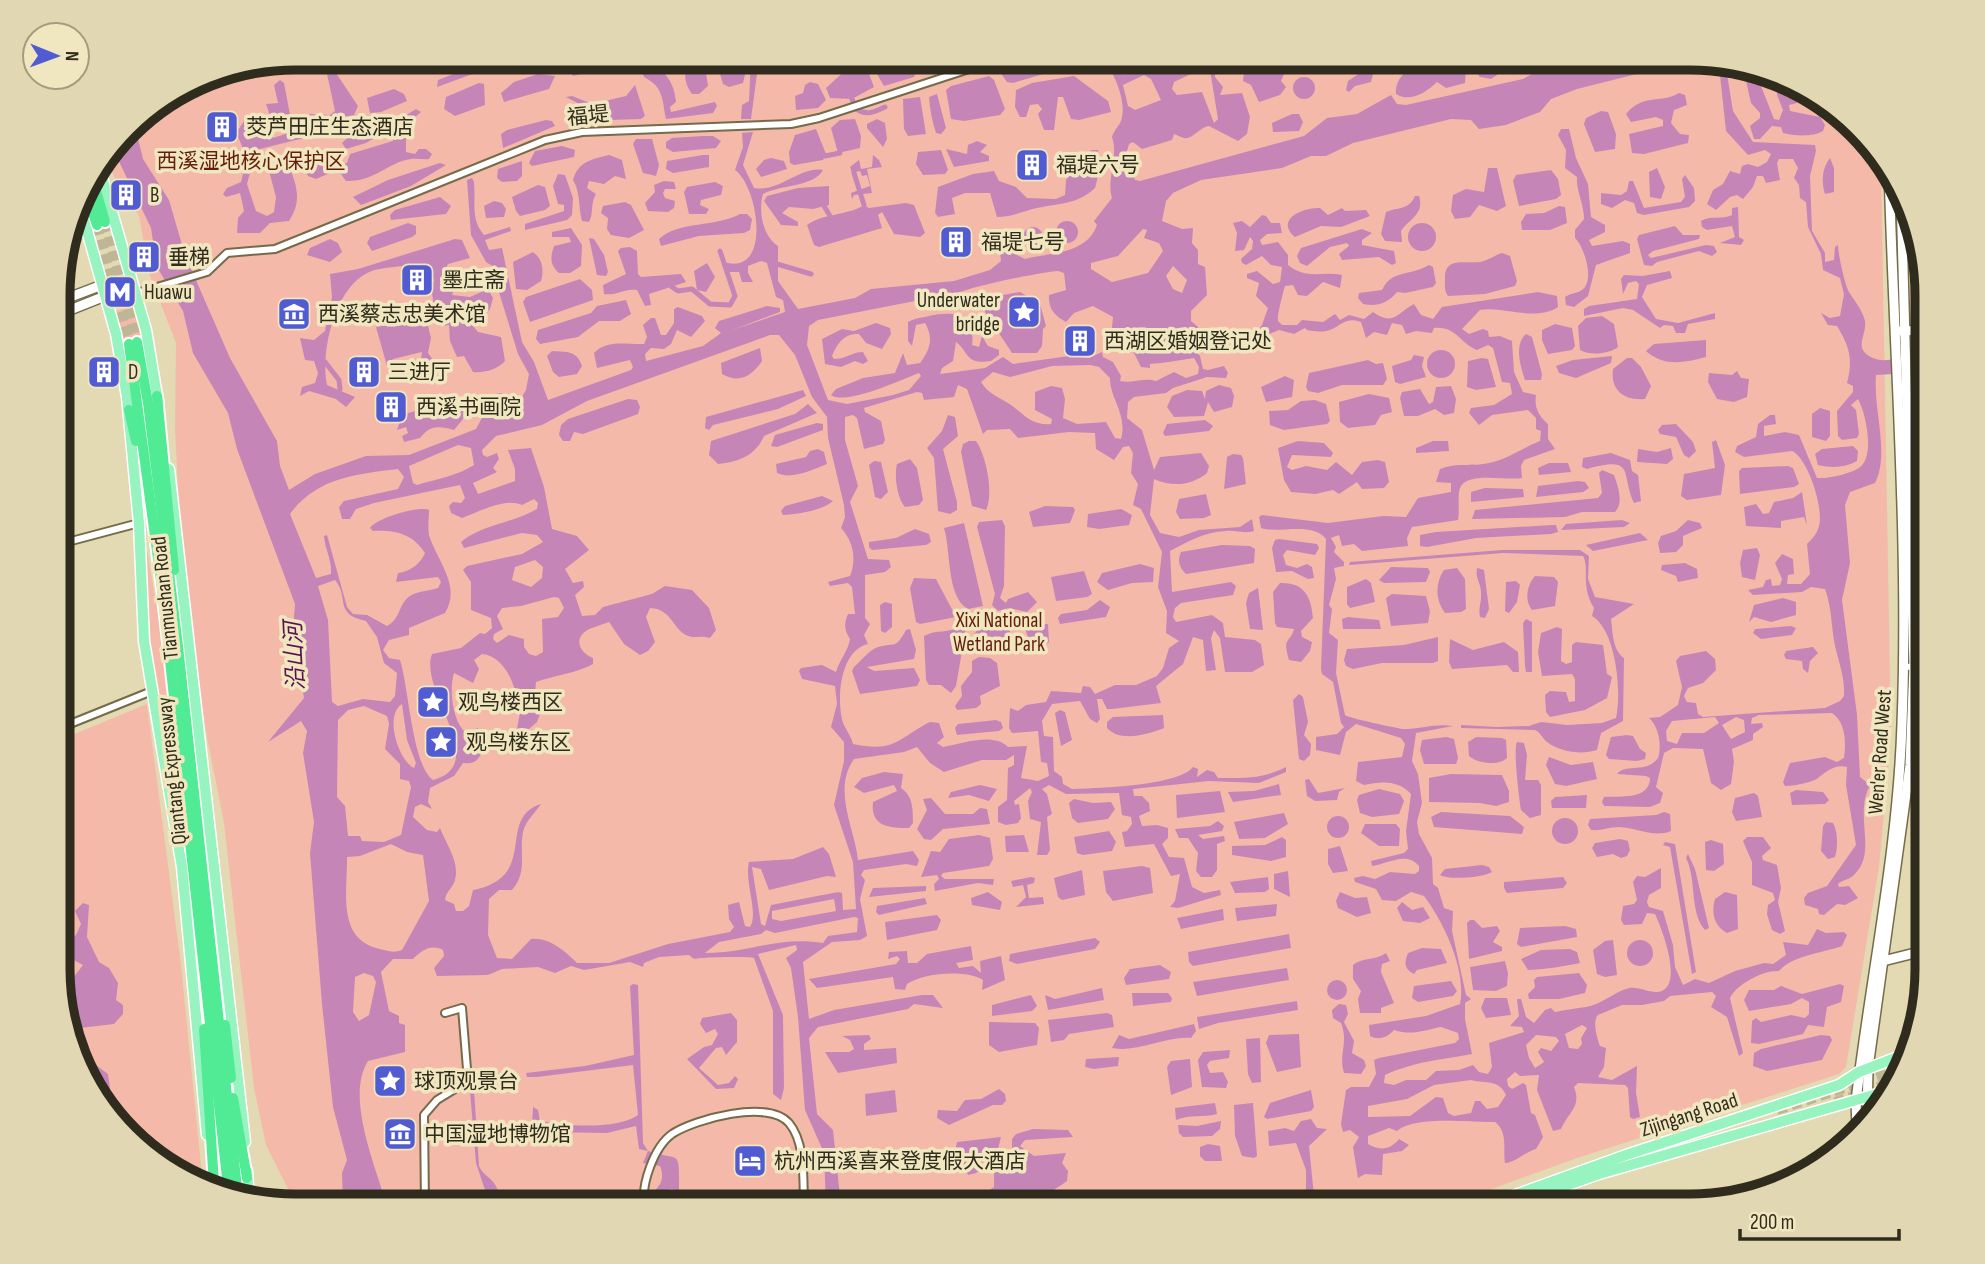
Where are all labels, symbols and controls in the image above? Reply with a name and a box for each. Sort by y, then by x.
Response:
north arrow [21,21,91,91]
text: N [60,51,83,62]
street label: 福堤 [566,101,610,131]
building icon: 茭芦田庄生态酒店 [203,108,241,146]
place label: 茭芦田庄生态酒店 [246,115,414,140]
building icon: 福堤六号 [1013,146,1051,184]
park label: 西溪湿地核心保护区 [157,149,346,174]
place label: 福堤六号 [1056,153,1140,178]
building icon: B [107,176,145,214]
place label: B [150,183,159,208]
building icon: 福堤七号 [937,223,975,261]
place label: 福堤七号 [981,230,1065,255]
building icon: 垂梯 [125,238,163,276]
place label: 垂梯 [168,245,210,270]
building icon: 墨庄斋 [398,261,436,299]
place label: 墨庄斋 [442,268,505,293]
metro station icon: Huawu [101,273,139,311]
place label: Huawu [144,280,192,305]
place label: Underwater bridge [917,288,1000,337]
place icon: Underwater bridge [1005,293,1043,331]
museum icon: 西溪蔡志忠美术馆 [275,295,313,333]
place label: 西溪蔡志忠美术馆 [318,302,486,327]
building icon: 西湖区婚姻登记处 [1061,322,1099,360]
place label: 西湖区婚姻登记处 [1104,329,1272,354]
building icon: D [85,353,123,391]
building icon: 三进厅 [345,353,383,391]
place label: D [128,360,138,385]
place label: 三进厅 [388,360,451,385]
building icon: 西溪书画院 [372,388,410,426]
place label: 西溪书画院 [416,395,521,420]
street label: Tianmushan Road [146,535,184,661]
park label: Xixi National Wetland Park [953,608,1045,657]
water label: 沿山河 [279,617,311,691]
place icon: 观鸟楼西区 [414,683,452,721]
street label: Wen'er Road West [1863,689,1897,815]
place label: 观鸟楼西区 [458,690,563,715]
street label: Qiantang Expressway [152,696,192,846]
place icon: 观鸟楼东区 [422,723,460,761]
place label: 观鸟楼东区 [466,730,571,755]
place icon: 球顶观景台 [371,1062,409,1100]
place label: 球顶观景台 [414,1069,519,1094]
street label: Zijingang Road [1637,1087,1741,1143]
museum icon: 中国湿地博物馆 [381,1115,419,1153]
place label: 中国湿地博物馆 [424,1122,571,1147]
hotel icon: 杭州西溪喜来登度假大酒店 [731,1142,769,1180]
place label: 杭州西溪喜来登度假大酒店 [774,1149,1026,1174]
scale bar [1740,1198,1899,1242]
text: 200 m [1750,1210,1794,1235]

